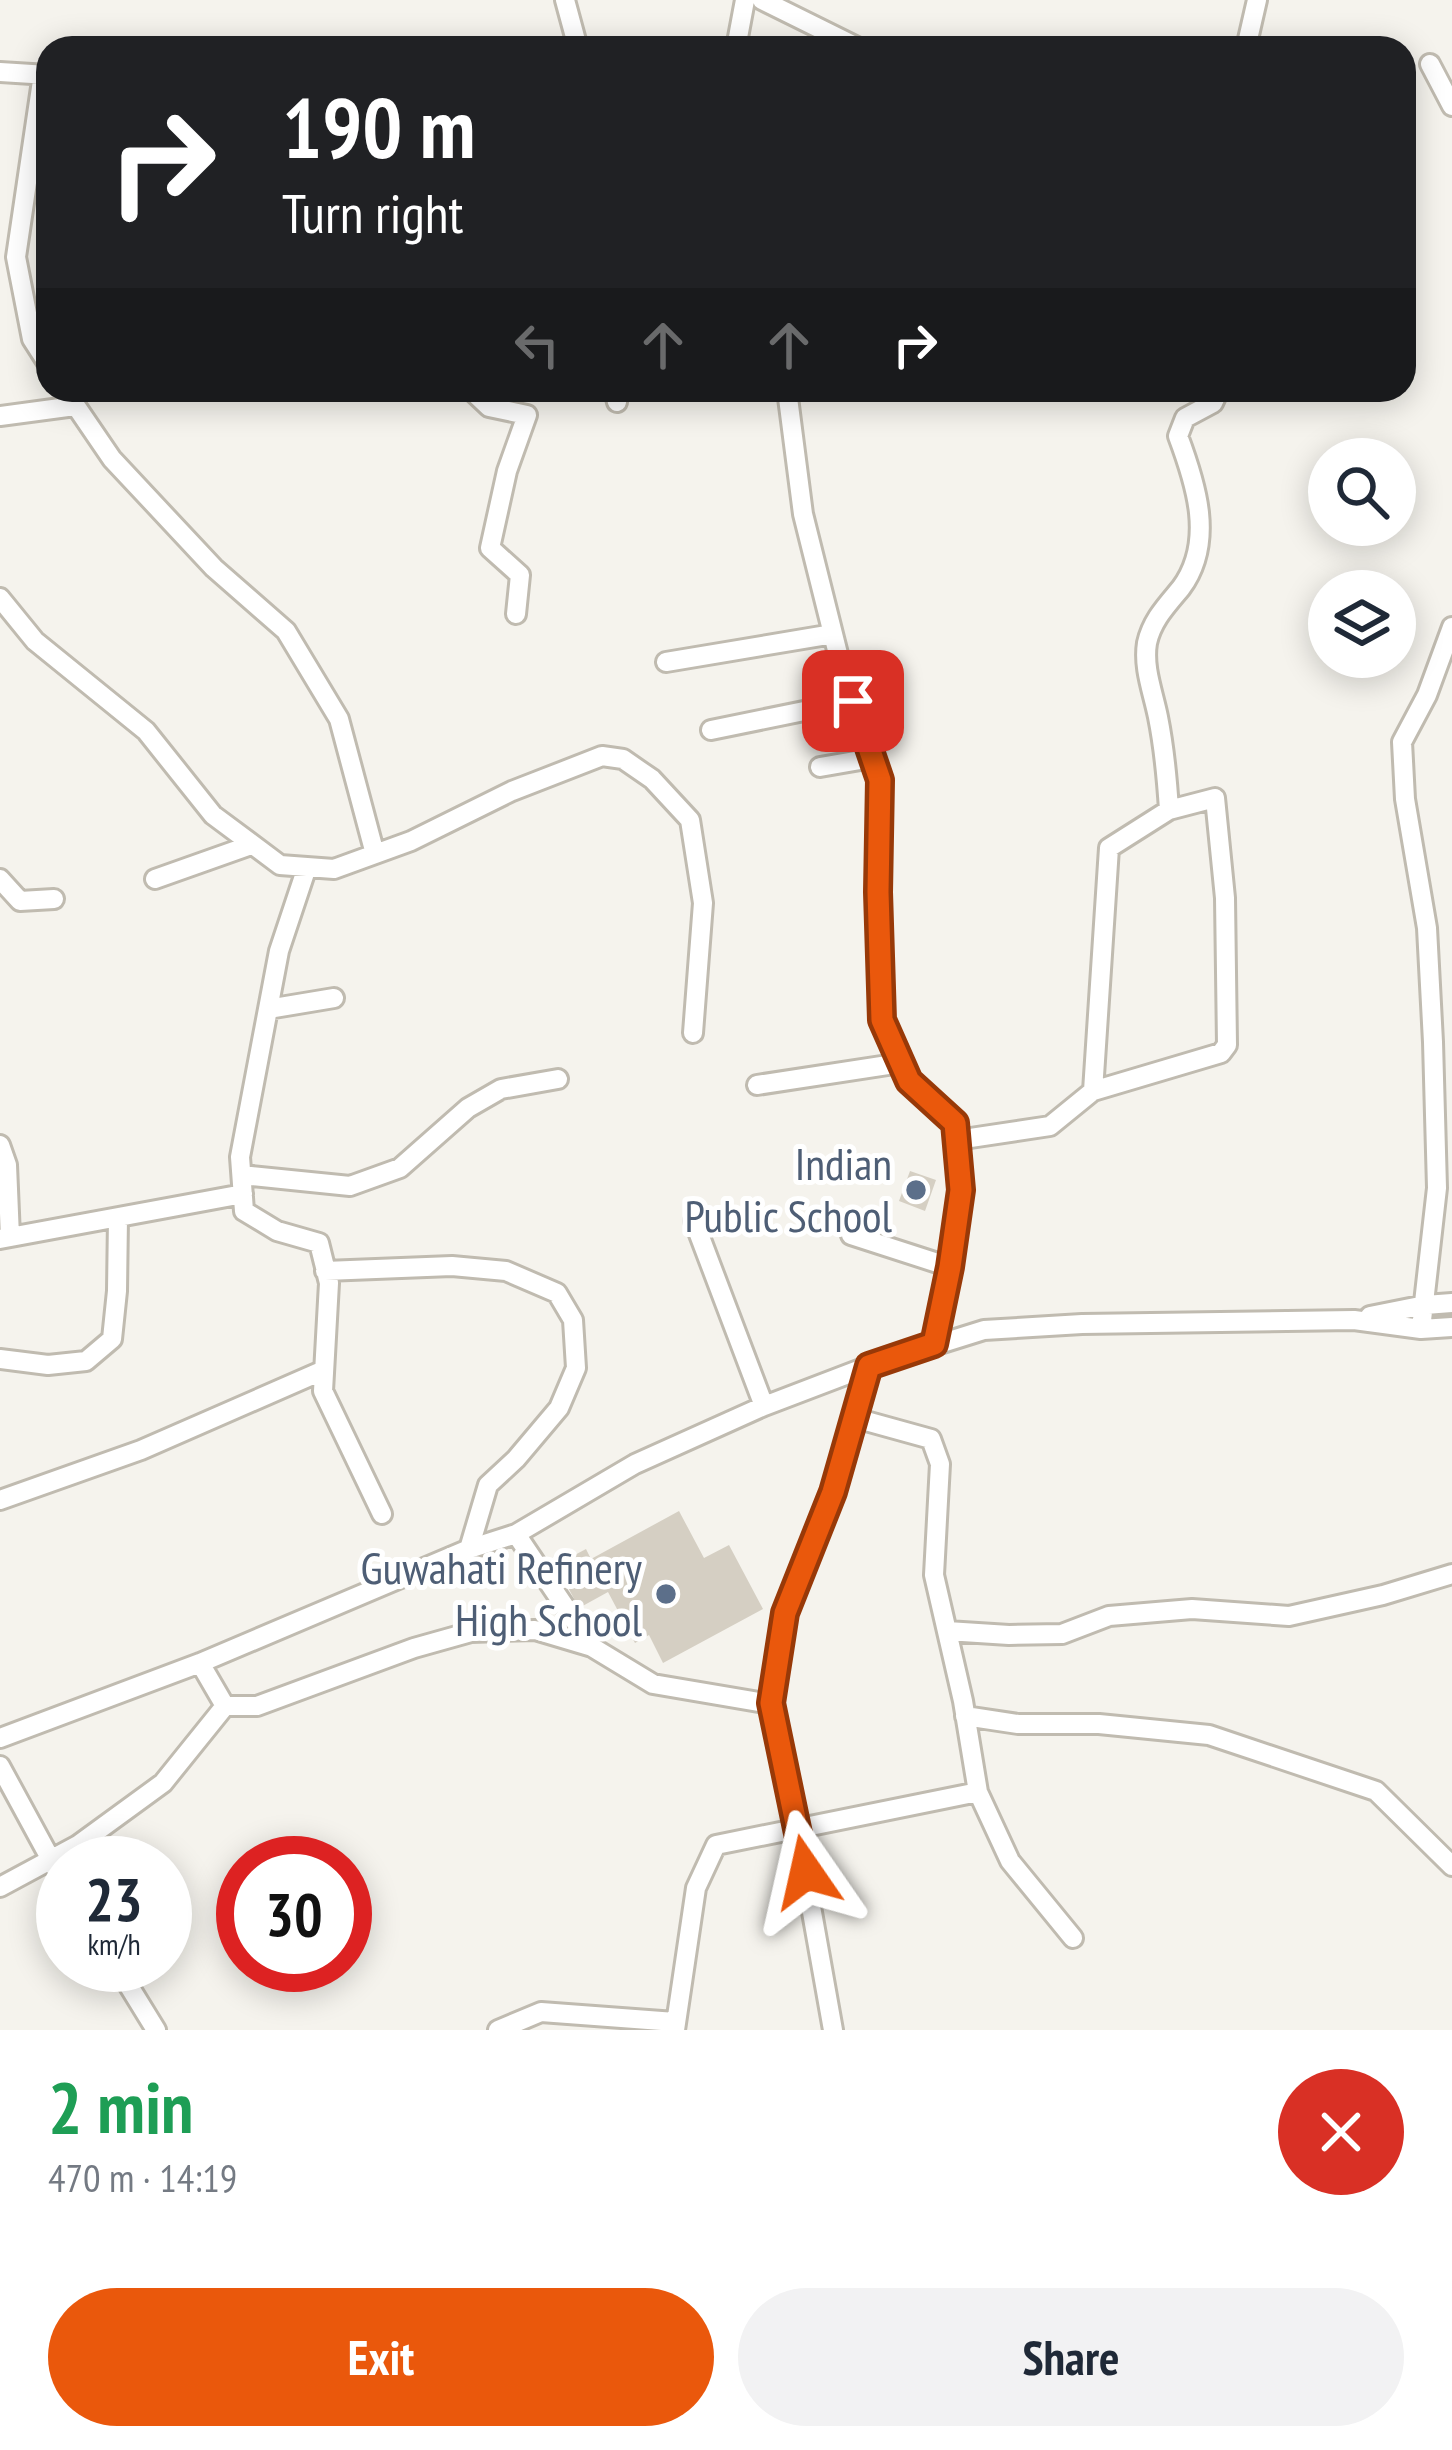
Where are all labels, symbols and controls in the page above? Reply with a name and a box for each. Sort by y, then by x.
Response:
text: 190 m [282,72,475,181]
icon: right [84,84,240,240]
text: Turn right [282,178,463,248]
icon: left [504,312,570,378]
icon: ahead [630,312,696,378]
icon: ahead [756,312,822,378]
icon: right [882,312,948,378]
map controls [1308,438,1416,678]
button: search [1308,438,1416,546]
button: layers [1308,570,1416,678]
pin [802,650,904,752]
icon: arrive [820,668,886,734]
place label: Indian Public School [684,1134,893,1244]
marker: Indian Public School [903,1177,929,1203]
place label: Guwahati Refinery High School [361,1538,643,1648]
marker: Guwahati Refinery High School [653,1581,679,1607]
position arrow [743,1809,869,1935]
speed limit sign: 30 [216,1836,372,1992]
text: 23 [85,1860,143,1938]
text: km/h [87,1924,141,1963]
text: 2 min [48,2060,193,2153]
button: close [1278,2069,1404,2195]
text: 470 m · 14:19 [48,2152,237,2203]
button: Exit [48,2288,714,2426]
button: Share [738,2288,1404,2426]

